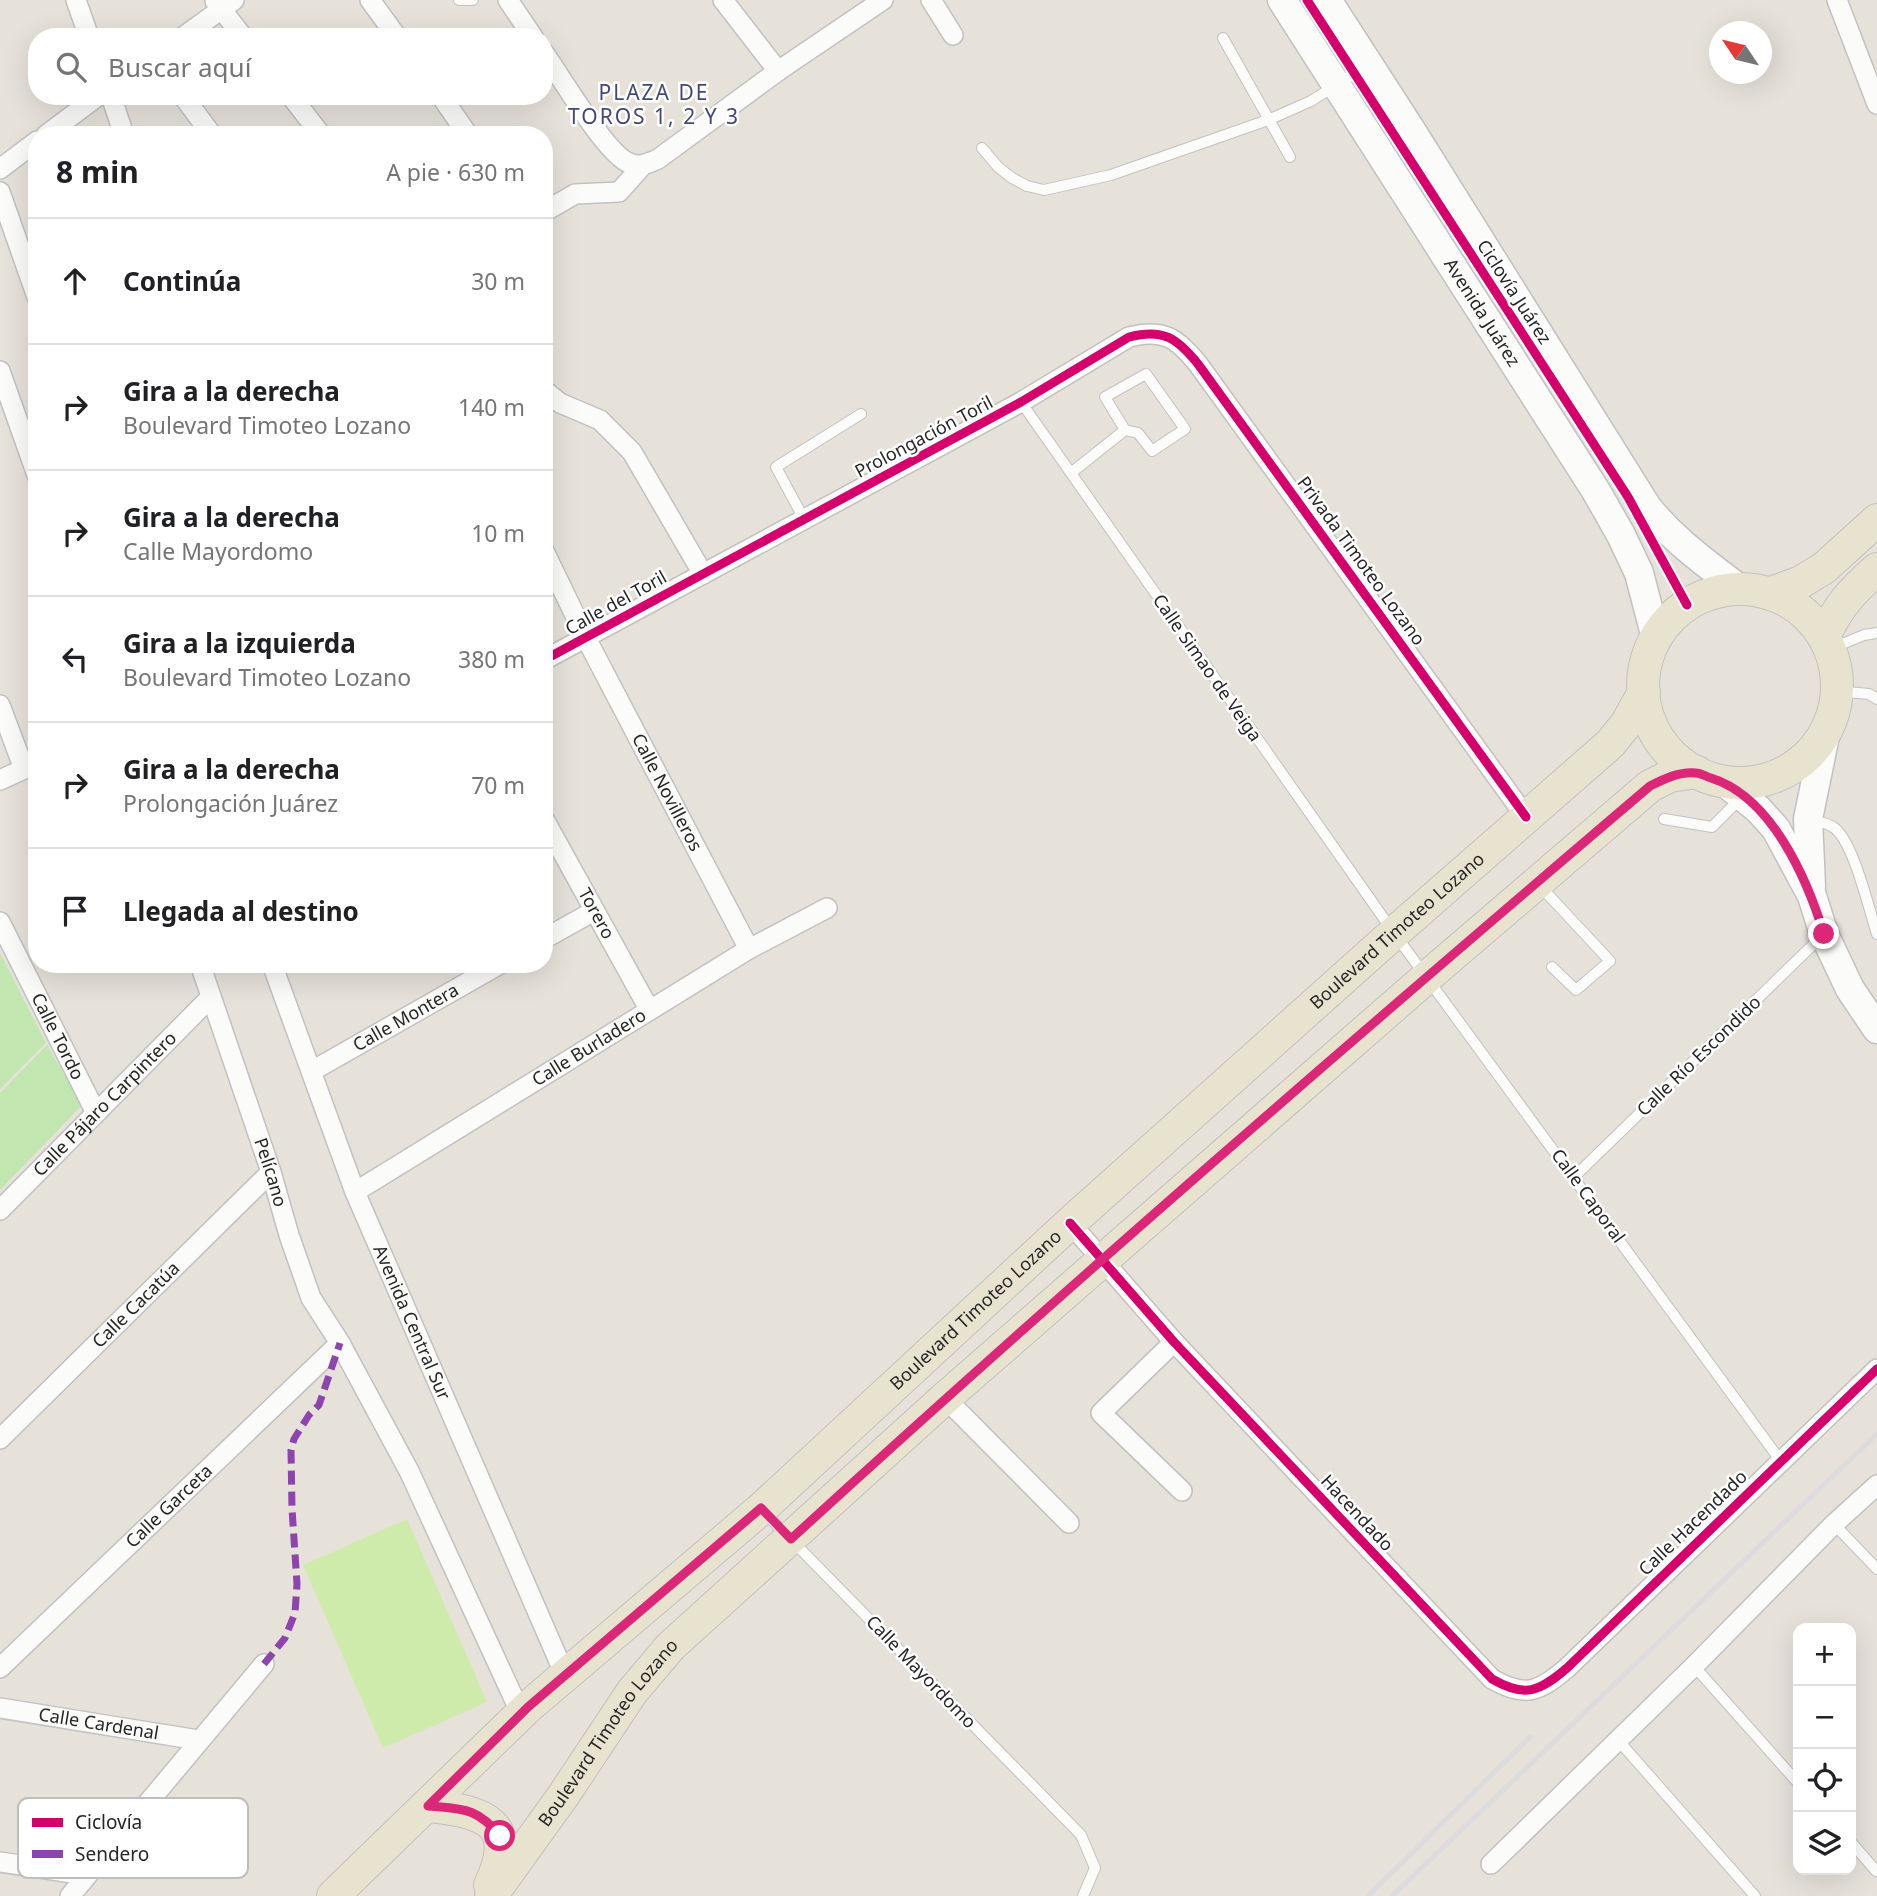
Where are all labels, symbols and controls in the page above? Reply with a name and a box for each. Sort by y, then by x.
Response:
north arrow [1709,21,1772,84]
search box [28,28,553,105]
icon: search [52,48,90,86]
text: Buscar aquí [108,49,251,85]
district label: PLAZA DE TOROS 1, 2 Y 3 [568,78,740,130]
text: 8 min [56,151,139,192]
text: A pie · 630 m [386,156,525,188]
street label: Ciclovía Juárez [1472,235,1558,348]
street label: Avenida Juárez [1439,253,1526,371]
icon: ahead [56,262,94,300]
text: Continúa [123,263,241,299]
text: 30 m [471,265,525,297]
text: Gira a la derecha [123,373,340,409]
icon: right [56,388,94,426]
street label: Prolongación Toril [850,390,997,483]
text: 140 m [458,391,525,423]
text: Boulevard Timoteo Lozano [123,409,411,441]
street label: Privada Timoteo Lozano [1292,471,1431,650]
text: Gira a la derecha [123,499,340,535]
icon: right [56,514,94,552]
text: 10 m [471,517,525,549]
text: Calle Mayordomo [123,535,313,567]
street label: Calle del Toril [561,564,671,640]
street label: Calle Simao de Veiga [1148,589,1268,746]
text: Gira a la izquierda [123,625,356,661]
icon: left [56,640,94,678]
text: 380 m [458,643,525,675]
text: Boulevard Timoteo Lozano [123,661,411,693]
street label: Calle Novilleros [627,729,709,855]
text: Gira a la derecha [123,751,340,787]
icon: right [56,766,94,804]
text: 70 m [471,769,525,801]
text: Prolongación Juárez [123,787,338,819]
street label: Boulevard Timoteo Lozano [1304,846,1489,1014]
street label: Torero [573,883,621,943]
icon: arrive [56,892,94,930]
text: Llegada al destino [123,893,359,929]
route end [1808,918,1839,949]
street label: Calle Montera [348,977,463,1056]
street label: Calle Tordo [26,988,90,1083]
street label: Calle Río Escondido [1631,990,1766,1121]
street label: Calle Burladero [527,1002,650,1091]
street label: Calle Pájaro Carpintero [27,1026,181,1181]
street label: Pelícano [249,1134,293,1209]
street label: Calle Caporal [1547,1144,1631,1247]
street label: Boulevard Timoteo Lozano [884,1224,1066,1395]
street label: Avenida Central Sur [368,1241,457,1404]
street label: Calle Cacatúa [86,1256,184,1353]
street label: Calle Garceta [120,1458,217,1553]
street label: Calle Hacendado [1633,1464,1752,1580]
street label: Hacendado [1316,1469,1399,1556]
street label: Calle Mayordomo [861,1609,982,1733]
map controls [1793,1623,1856,1875]
button: + [1793,1623,1856,1686]
street label: Boulevard Timoteo Lozano [532,1633,683,1831]
button: − [1793,1686,1856,1749]
street label: Calle Cardenal [37,1701,161,1744]
button: locate [1793,1749,1856,1812]
legend [18,1798,248,1878]
text: Ciclovía [75,1809,142,1835]
button: layers [1793,1812,1856,1875]
route start [484,1820,515,1851]
text: Sendero [75,1841,149,1867]

